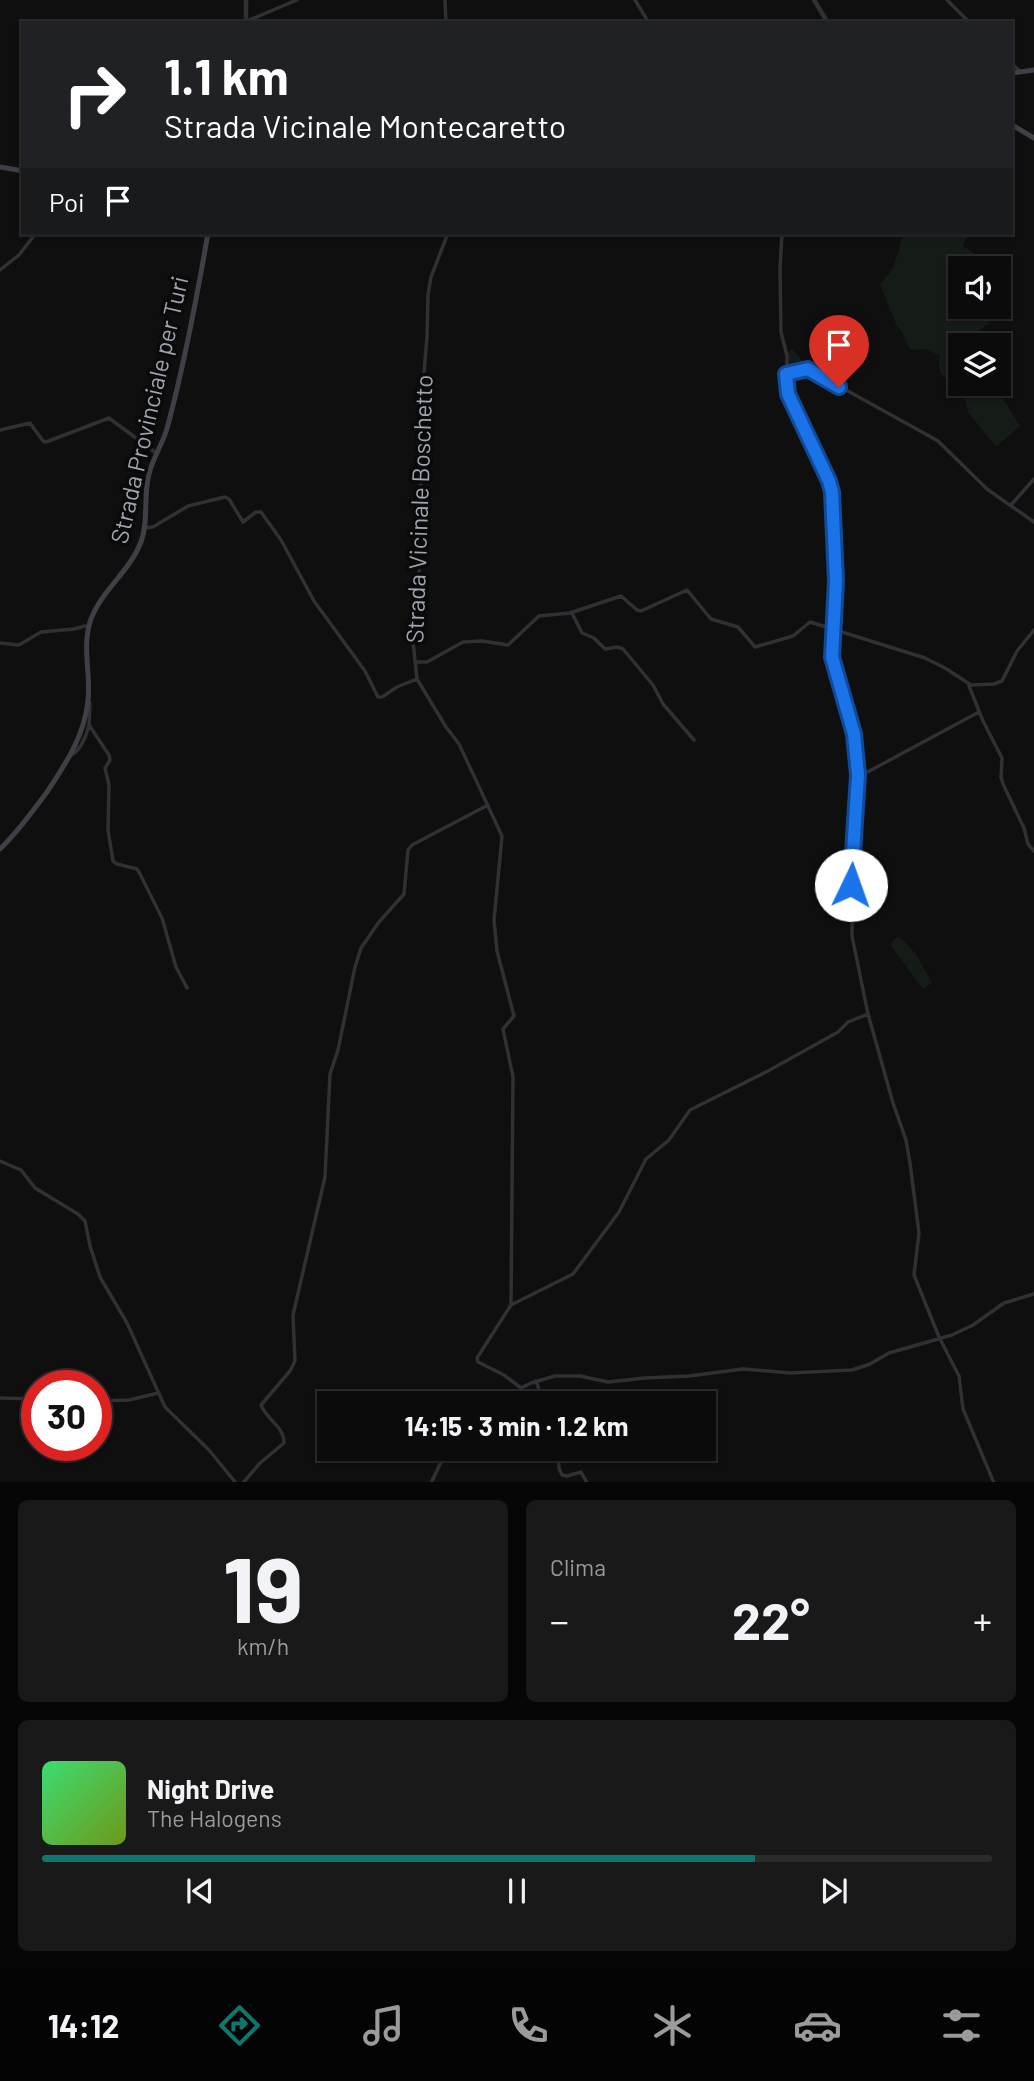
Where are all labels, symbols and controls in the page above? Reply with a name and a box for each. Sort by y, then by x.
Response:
text: 1.1 km [164,46,289,105]
icon: right [49,49,140,140]
text: Strada Vicinale Montecaretto [164,106,566,144]
icon: arrive [99,182,137,220]
text: Poi [49,186,85,217]
map controls [948,256,1011,396]
button: sound [948,256,1011,319]
street label: Strada Provinciale per Turi [104,273,193,546]
pin [809,315,869,387]
icon: arrive [820,326,858,364]
button: layers [948,333,1011,396]
street label: Strada Vicinale Boschetto [399,374,438,644]
position arrow [814,848,888,922]
speed limit sign: 30 [21,1370,112,1461]
text: 14:15 · 3 min · 1.2 km [405,1410,629,1441]
text: 19 [223,1532,303,1641]
text: Clima [550,1553,606,1581]
text: 22° [732,1588,810,1650]
text: − [550,1597,569,1643]
text: + [973,1597,992,1643]
text: km/h [237,1632,289,1660]
text: Night Drive [147,1773,274,1804]
text: The Halogens [147,1804,282,1832]
icon: previous [181,1872,219,1910]
icon: pause [498,1872,536,1910]
icon: next [815,1872,853,1910]
icon: directions [215,2001,264,2050]
icon: music [359,2001,408,2050]
icon: phone [504,2001,553,2050]
icon: climate [648,2001,697,2050]
icon: car [793,2001,842,2050]
icon: filters [937,2001,986,2050]
text: 14:12 [48,2006,119,2044]

